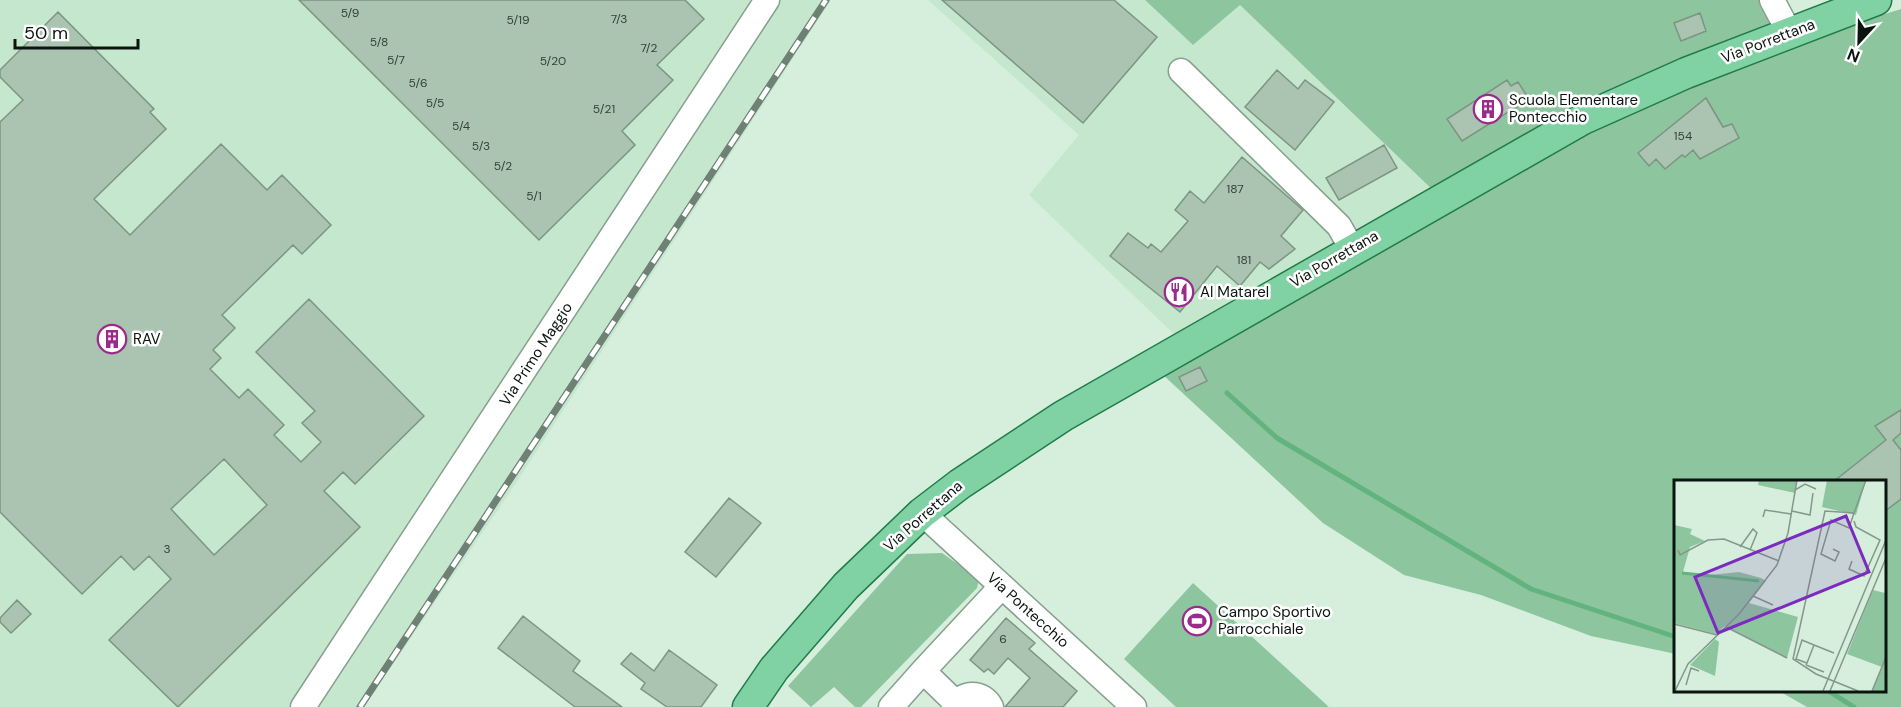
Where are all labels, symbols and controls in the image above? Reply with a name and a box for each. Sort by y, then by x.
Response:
house number: 5/9 [341,5,359,21]
house number: 7/3 [611,11,627,27]
scale bar [15,12,138,50]
house number: 5/19 [507,12,529,28]
north arrow [1829,12,1889,72]
street label: Via Porrettana [1718,14,1818,68]
text: 50 m [24,21,68,45]
house number: 5/8 [370,34,388,50]
house number: 7/2 [641,40,658,56]
text: N [1844,44,1863,67]
house number: 5/7 [387,52,405,68]
house number: 5/20 [540,53,566,69]
house number: 5/6 [409,75,427,91]
place label: Scuola Elementare Pontecchio [1509,90,1638,127]
building icon: Scuola Elementare Pontecchio [1472,93,1504,125]
house number: 5/5 [426,95,444,111]
house number: 5/21 [593,101,615,117]
house number: 5/4 [452,118,470,134]
house number: 154 [1674,128,1692,144]
house number: 5/3 [472,138,490,154]
house number: 5/2 [494,158,512,174]
house number: 187 [1226,181,1244,197]
house number: 5/1 [526,188,542,204]
street label: Via Porrettana [1286,226,1382,292]
house number: 181 [1237,252,1251,268]
restaurant icon: Al Matarel [1163,276,1195,308]
place label: Al Matarel [1200,282,1269,302]
street label: Via Primo Maggio [495,298,577,410]
building icon: RAV [96,323,128,355]
place label: RAV [133,329,160,349]
street label: Via Porrettana [879,476,967,556]
inset map [1674,480,1886,692]
house number: 3 [163,541,171,557]
street label: Via Pontecchio [983,568,1073,652]
place label: Campo Sportivo Parrocchiale [1218,602,1331,639]
sports icon: Campo Sportivo Parrocchiale [1181,605,1213,637]
house number: 6 [999,631,1007,647]

